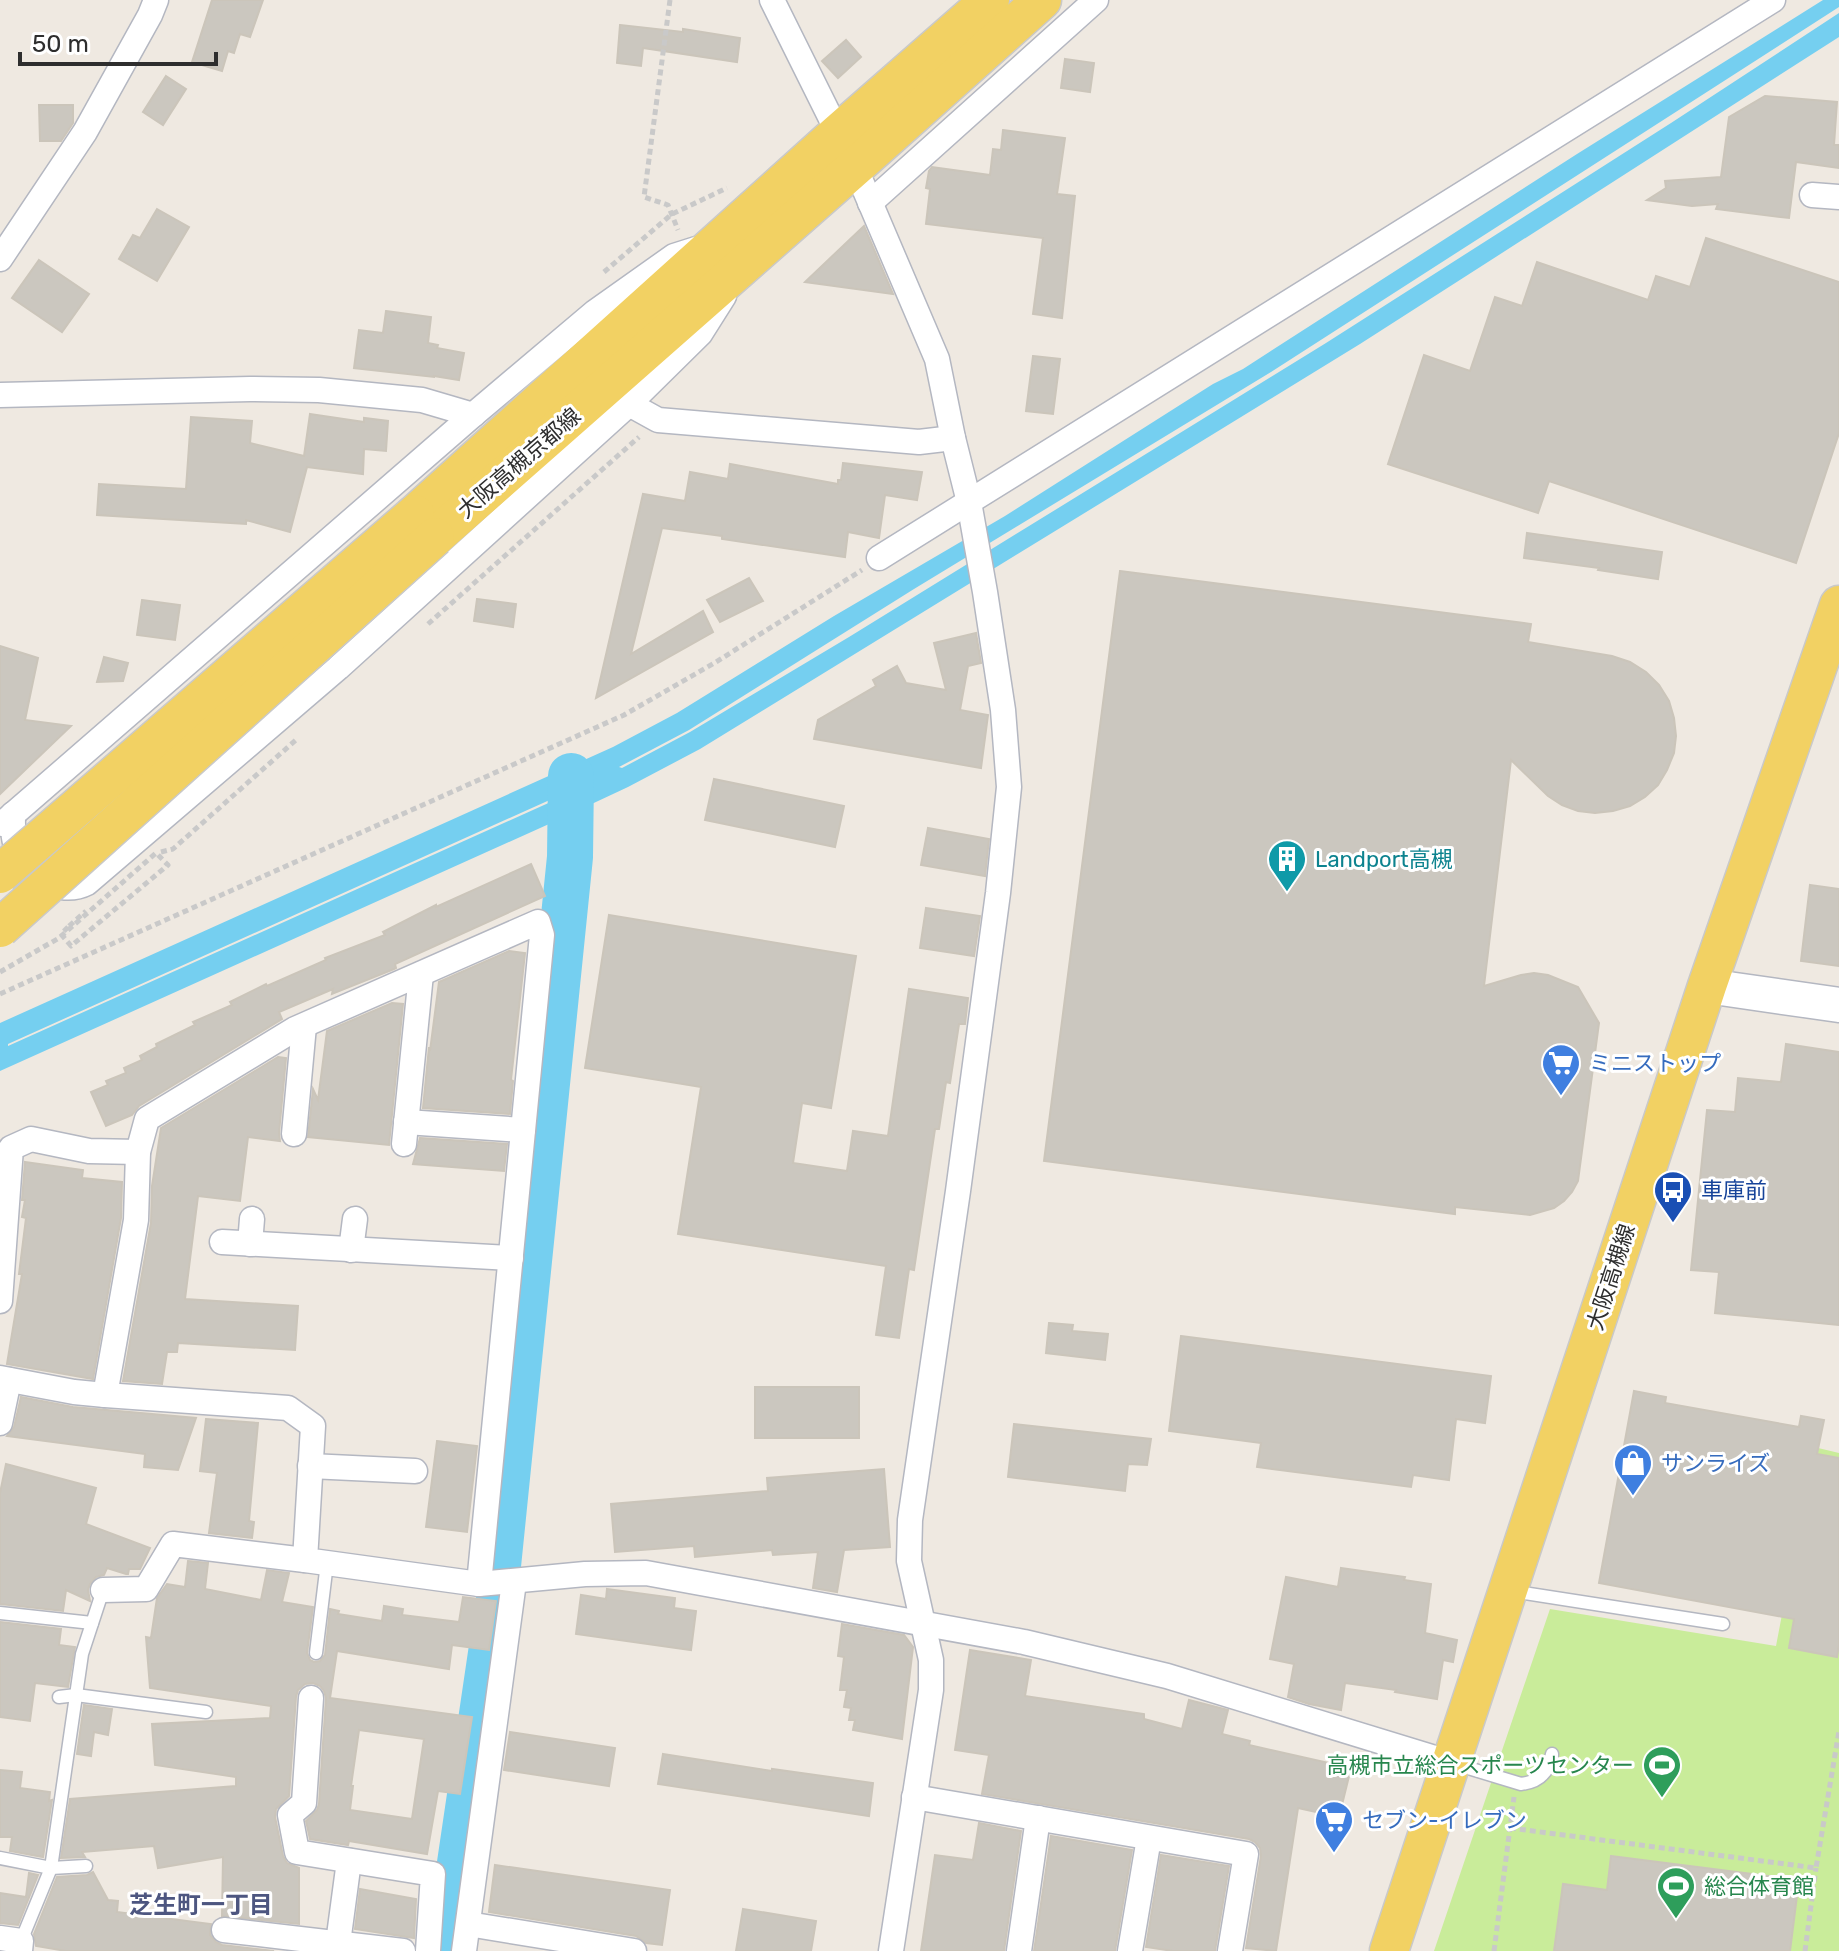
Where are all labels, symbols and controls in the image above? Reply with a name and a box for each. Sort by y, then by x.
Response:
scale bar [20,16,216,66]
text: 50 m [32,30,89,58]
street label: 大阪高槻京都線 [452,402,586,524]
building icon: Landport高槻 [1266,838,1308,893]
place label: Landport高槻 [1315,846,1453,873]
supermarket icon: ミニストップ [1540,1042,1582,1097]
place label: ミニストップ [1589,1050,1721,1077]
bus stop icon: 車庫前 [1652,1169,1694,1224]
place label: 車庫前 [1701,1177,1767,1204]
street label: 大阪高槻線 [1581,1221,1641,1333]
shop icon: サンライズ [1612,1442,1654,1497]
place label: サンライズ [1661,1450,1770,1477]
sports icon: 高槻市立総合スポーツセンター [1641,1744,1683,1799]
place label: 高槻市立総合スポーツセンター [1326,1752,1634,1779]
supermarket icon: セブン-イレブン [1313,1799,1355,1854]
place label: セブン-イレブン [1362,1807,1527,1834]
sports icon: 総合体育館 [1655,1865,1697,1920]
place label: 総合体育館 [1704,1873,1814,1900]
district label: 芝生町一丁目 [129,1891,273,1919]

